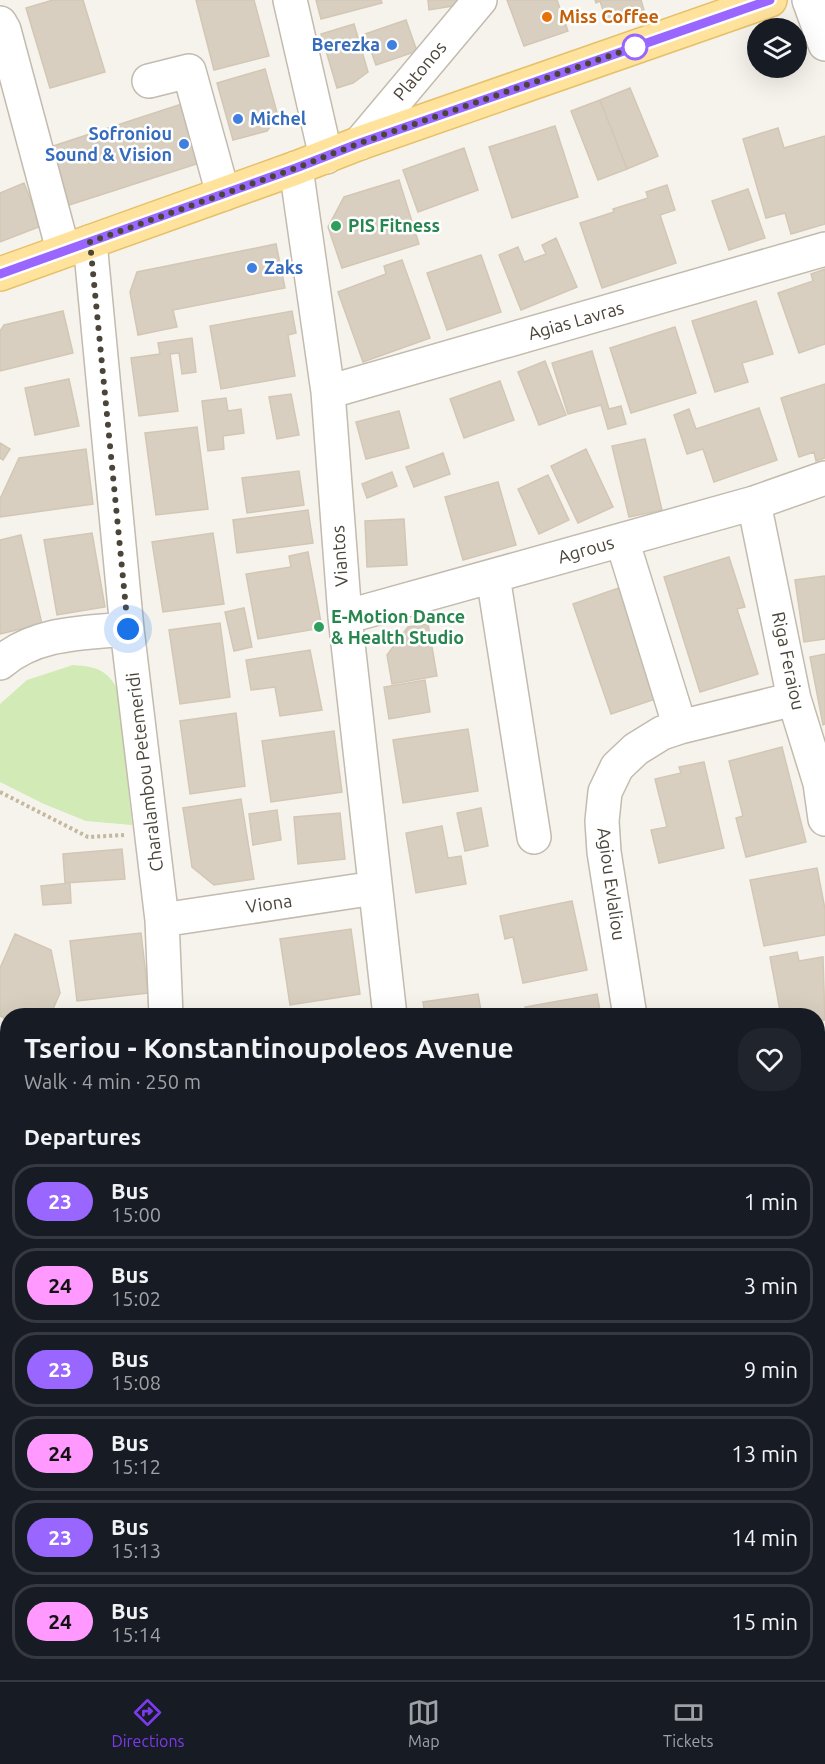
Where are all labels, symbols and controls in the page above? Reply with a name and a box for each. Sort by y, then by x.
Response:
place label: Miss Coffee [559,6,659,26]
marker: Miss Coffee [540,10,554,24]
map controls [747,18,807,78]
button: layers [747,18,807,78]
place label: Berezka [312,34,380,54]
unlabelled marker [622,34,648,60]
street label: Platonos [389,37,450,104]
marker: Berezka [385,38,399,52]
place label: Michel [250,108,307,128]
marker: Michel [231,112,245,126]
place label: Sofroniou Sound & Vision [45,123,172,164]
marker: Sofroniou Sound & Vision [177,137,191,151]
place label: PIS Fitness [348,215,440,235]
marker: PIS Fitness [329,219,343,233]
place label: Zaks [264,257,303,277]
marker: Zaks [245,261,259,275]
street label: Agias Lavras [526,297,626,343]
street label: Viantos [327,525,351,587]
street label: Agrous [555,531,616,567]
place label: E-Motion Dance & Health Studio [331,606,465,647]
street label: Riga Feraiou [769,610,809,712]
your location [113,614,143,644]
marker: E-Motion Dance & Health Studio [312,620,326,634]
street label: Charalambou Petemeridi [122,671,166,873]
street label: Agiou Evlaliou [594,826,630,942]
street label: Viona [244,890,293,916]
button: heart [738,1028,801,1091]
text: Tseriou - Konstantinoupoleos Avenue [24,1032,514,1063]
text: Walk · 4 min · 250 m [24,1070,201,1093]
text: Departures [24,1124,141,1149]
text: Bus [111,1178,149,1203]
text: 23 [48,1189,72,1213]
text: 1 min [744,1189,798,1214]
text: 15:00 [111,1203,161,1226]
text: Bus [111,1262,149,1287]
text: 24 [48,1273,72,1297]
text: 3 min [744,1273,798,1298]
text: 15:02 [111,1287,161,1310]
text: Bus [111,1346,149,1371]
text: 23 [48,1357,72,1381]
text: 9 min [744,1357,798,1382]
text: 15:08 [111,1371,161,1394]
text: Bus [111,1430,149,1455]
text: 24 [48,1441,72,1465]
text: 13 min [731,1441,798,1466]
text: 15:12 [111,1455,161,1478]
text: Bus [111,1514,149,1539]
text: 23 [48,1525,72,1549]
text: 14 min [731,1525,798,1550]
text: 15:13 [111,1539,161,1562]
text: Bus [111,1598,149,1623]
text: 24 [48,1609,72,1633]
text: 15 min [731,1609,798,1634]
text: 15:14 [111,1623,161,1646]
tab: Directions [111,1696,185,1750]
tab: Map [407,1696,440,1750]
tab: Tickets [663,1696,714,1750]

